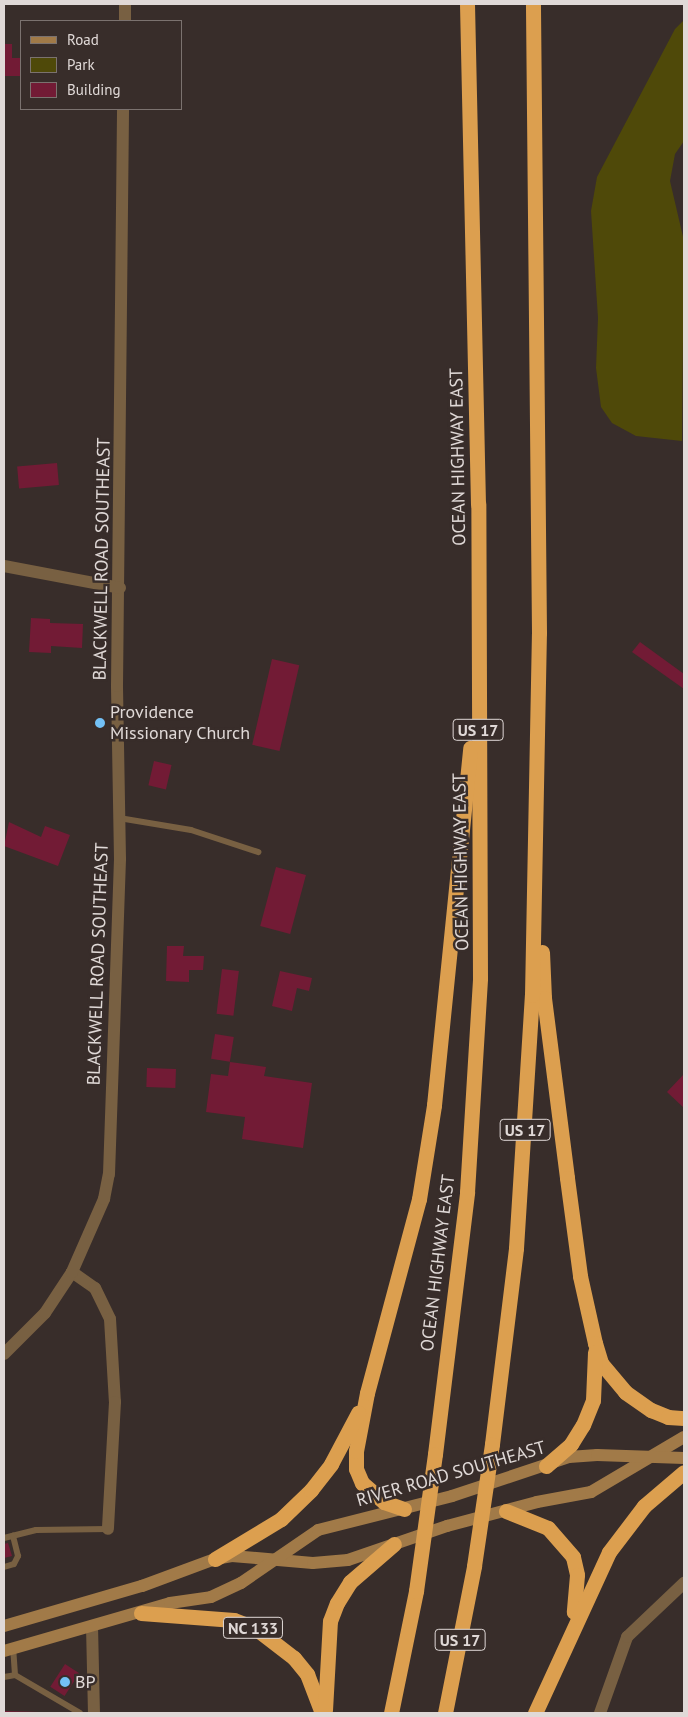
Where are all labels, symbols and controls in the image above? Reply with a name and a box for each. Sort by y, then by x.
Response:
legend [20,20,182,110]
text: Road [67,30,99,49]
text: Park [67,55,95,74]
text: Building [67,80,121,99]
street label: OCEAN HIGHWAY EAST [446,368,470,546]
street label: BLACKWELL ROAD SOUTHEAST [89,437,115,681]
place label: Providence Missionary Church [110,702,251,744]
road number: US 17 [452,716,504,744]
marker: Providence Missionary Church [94,717,106,729]
street label: OCEAN HIGHWAY EAST [449,773,473,951]
street label: BLACKWELL ROAD SOUTHEAST [83,842,113,1086]
road number: US 17 [499,1116,551,1144]
street label: OCEAN HIGHWAY EAST [416,1173,460,1353]
street label: RIVER ROAD SOUTHEAST [354,1437,548,1511]
road number: NC 133 [222,1615,284,1642]
road number: US 17 [434,1626,486,1654]
place label: BP [75,1671,96,1693]
marker: BP [59,1676,71,1688]

